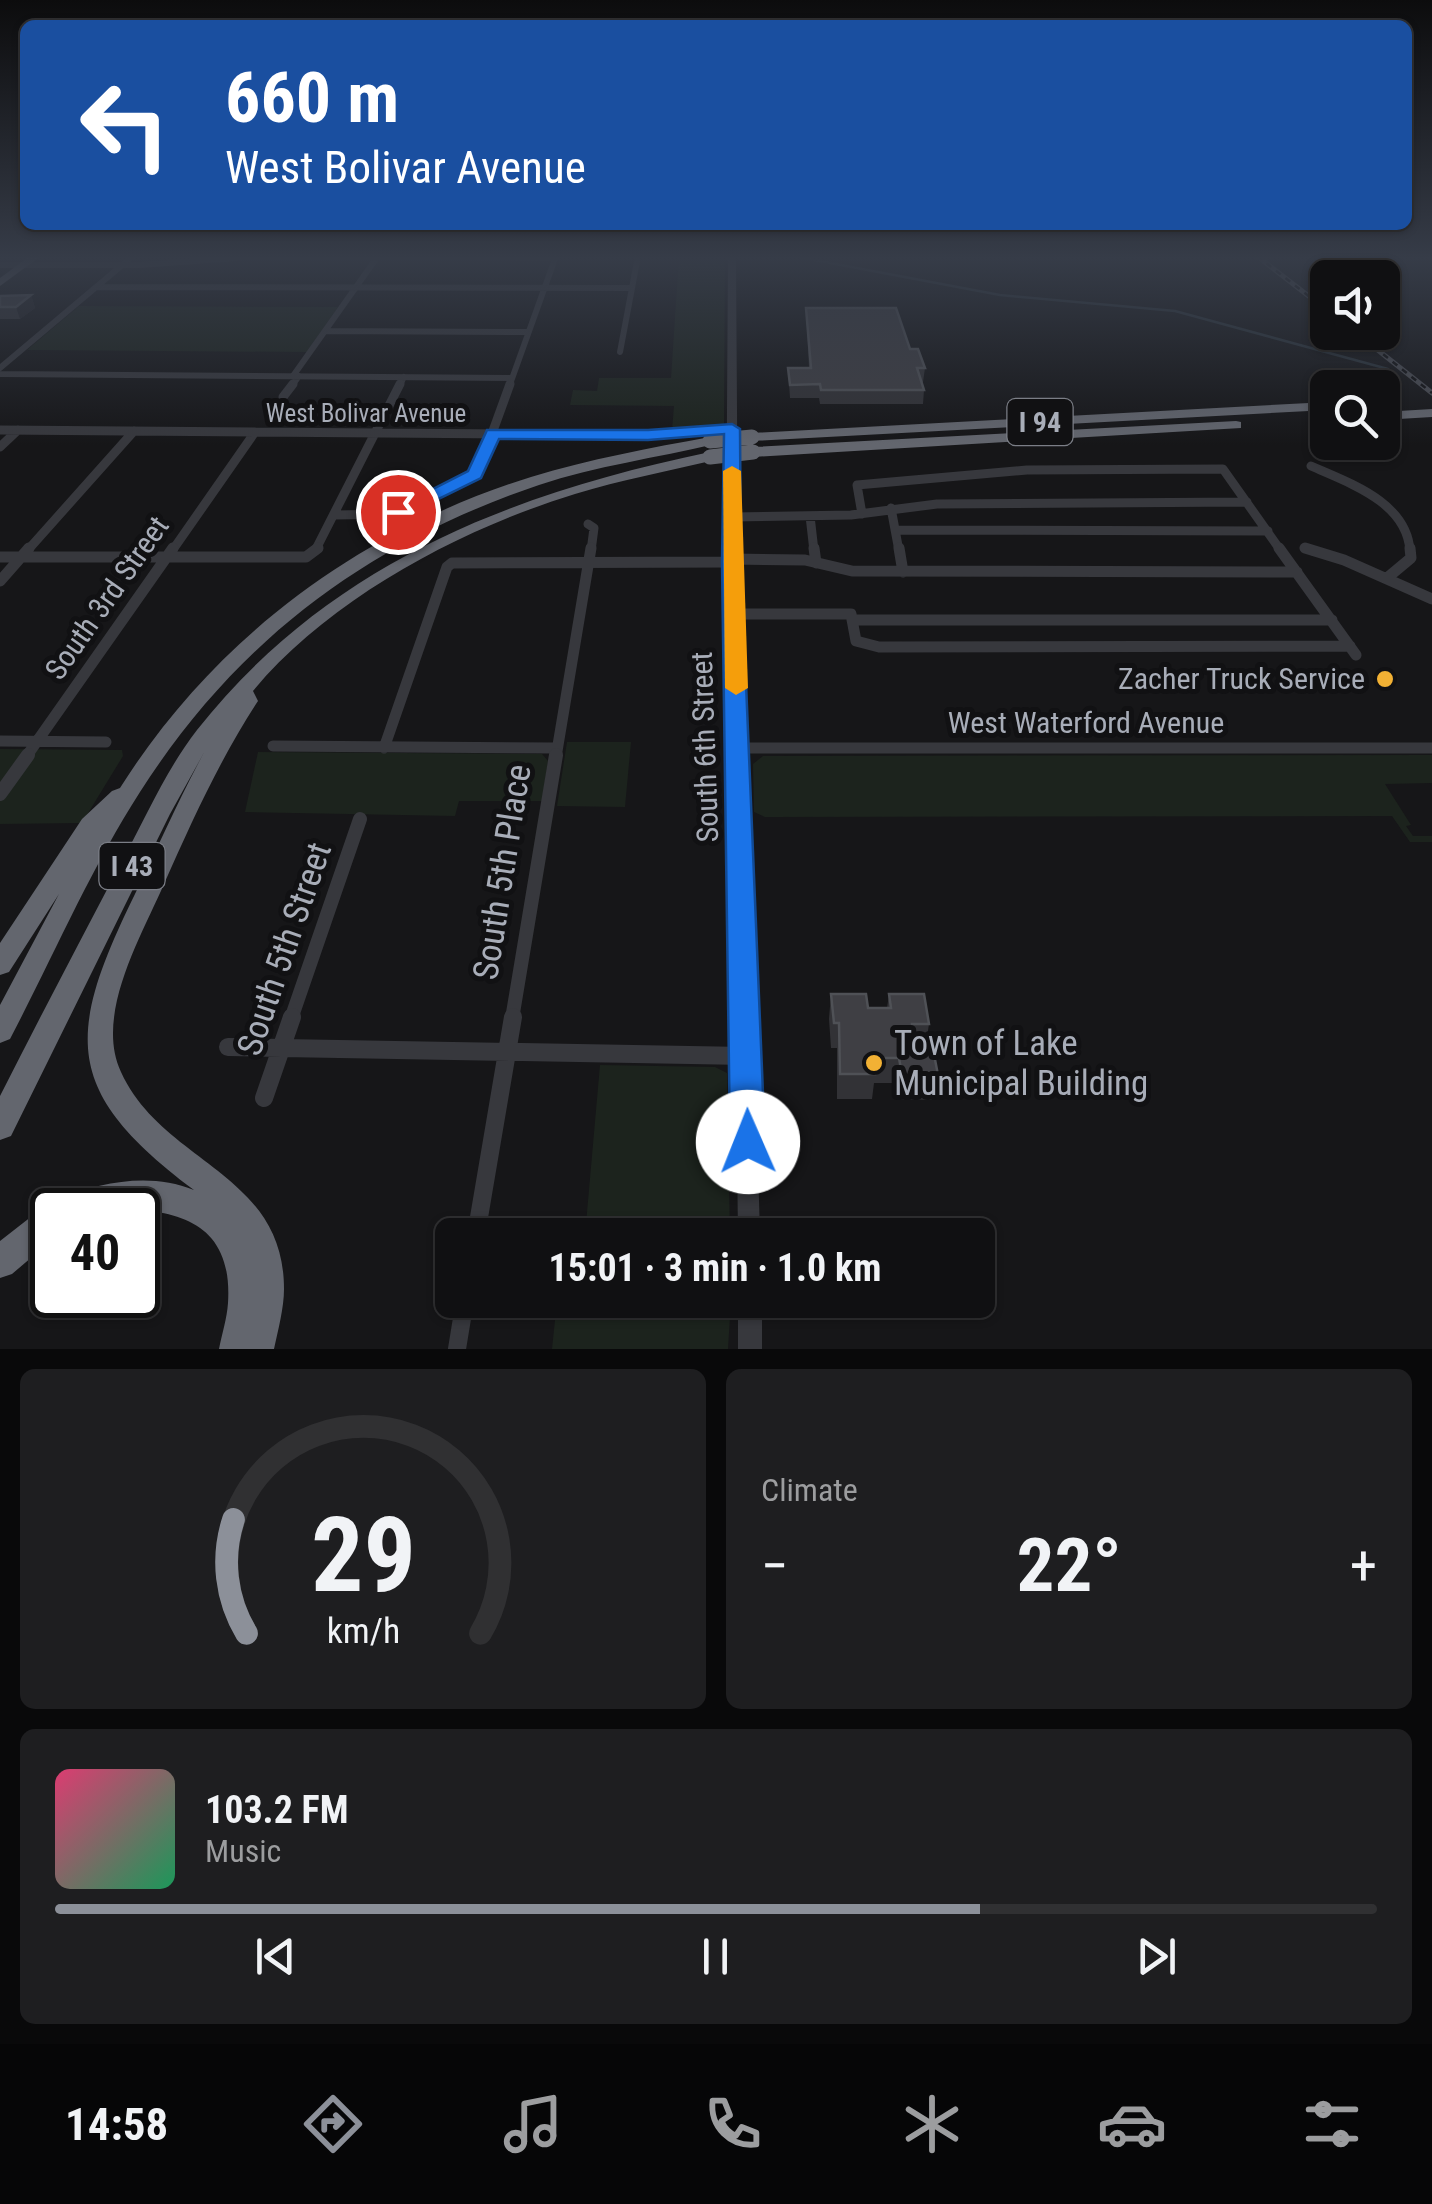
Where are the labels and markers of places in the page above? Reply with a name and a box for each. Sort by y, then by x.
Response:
pin [356,470,441,555]
place label: Zacher Truck Service [1118,661,1365,696]
marker: Zacher Truck Service [1374,668,1396,690]
place label: Town of Lake Municipal Building [894,1023,1148,1104]
marker: Town of Lake Municipal Building [863,1052,885,1074]

